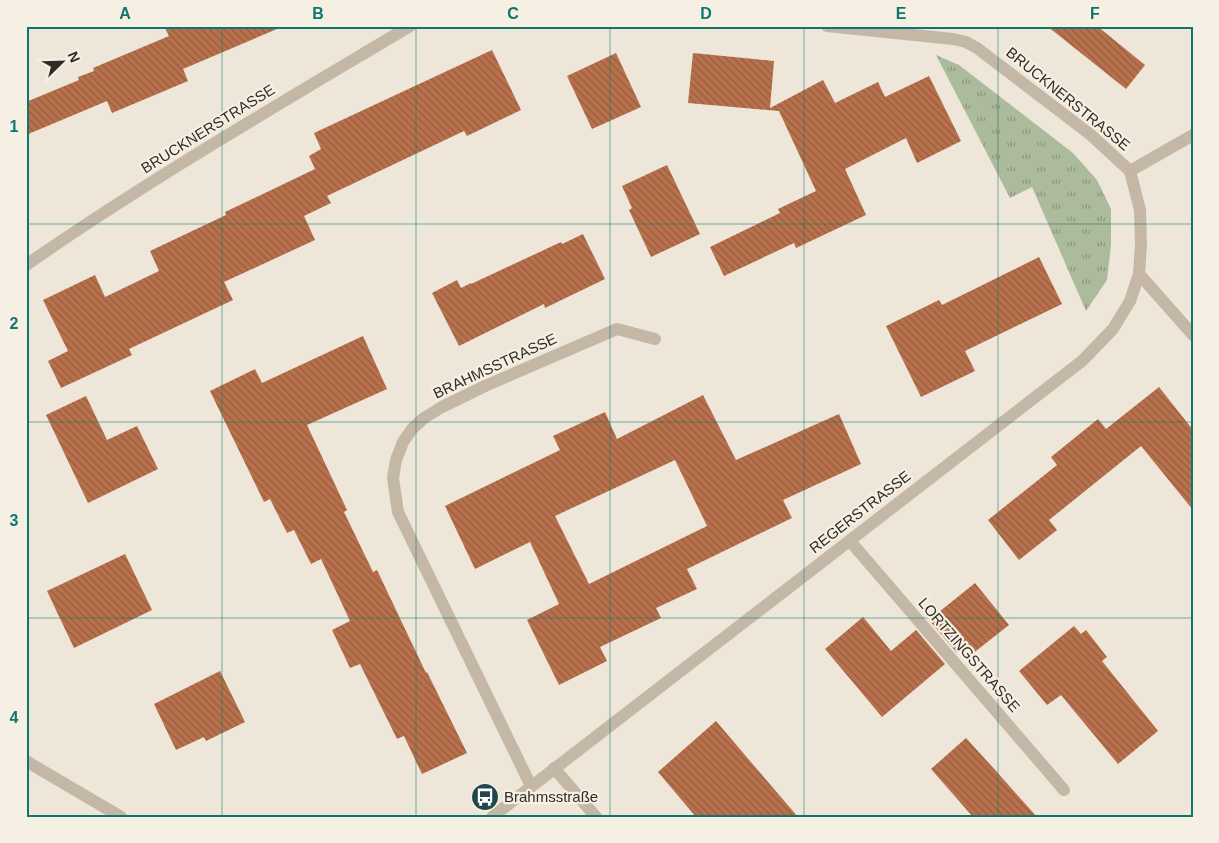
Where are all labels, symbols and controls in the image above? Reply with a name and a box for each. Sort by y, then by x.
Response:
text: A [119,5,131,22]
text: B [312,5,324,22]
text: C [507,5,519,22]
text: D [700,5,712,22]
text: E [896,5,907,22]
text: F [1090,5,1100,22]
north arrow [38,38,88,88]
street label: BRUCKNERSTRASSE [1003,43,1134,154]
text: N [65,49,83,65]
street label: BRUCKNERSTRASSE [138,81,278,177]
text: 1 [10,118,19,135]
text: 2 [10,315,19,332]
street label: BRAHMSSTRASSE [430,329,559,402]
street label: REGERSTRASSE [806,467,914,556]
text: 3 [10,512,19,529]
street label: LORTZINGSTRASSE [915,594,1024,715]
text: 4 [10,709,19,726]
bus stop icon: Brahmsstraße [470,782,500,812]
place label: Brahmsstraße [504,788,598,805]

